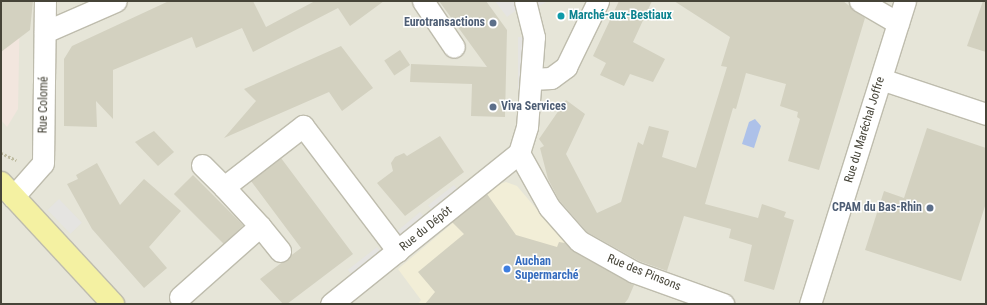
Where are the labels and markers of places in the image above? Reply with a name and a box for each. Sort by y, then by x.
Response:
place label: Marché-aux-Bestiaux [569,9,672,23]
marker: Marché-aux-Bestiaux [556,11,566,21]
place label: Eurotransactions [404,16,485,30]
marker: Eurotransactions [488,18,498,28]
place label: Viva Services [501,100,566,114]
marker: Viva Services [488,102,498,112]
place label: CPAM du Bas-Rhin [832,201,922,215]
marker: CPAM du Bas-Rhin [925,203,935,213]
place label: Auchan Supermarché [515,255,579,283]
marker: Auchan Supermarché [502,264,512,274]

